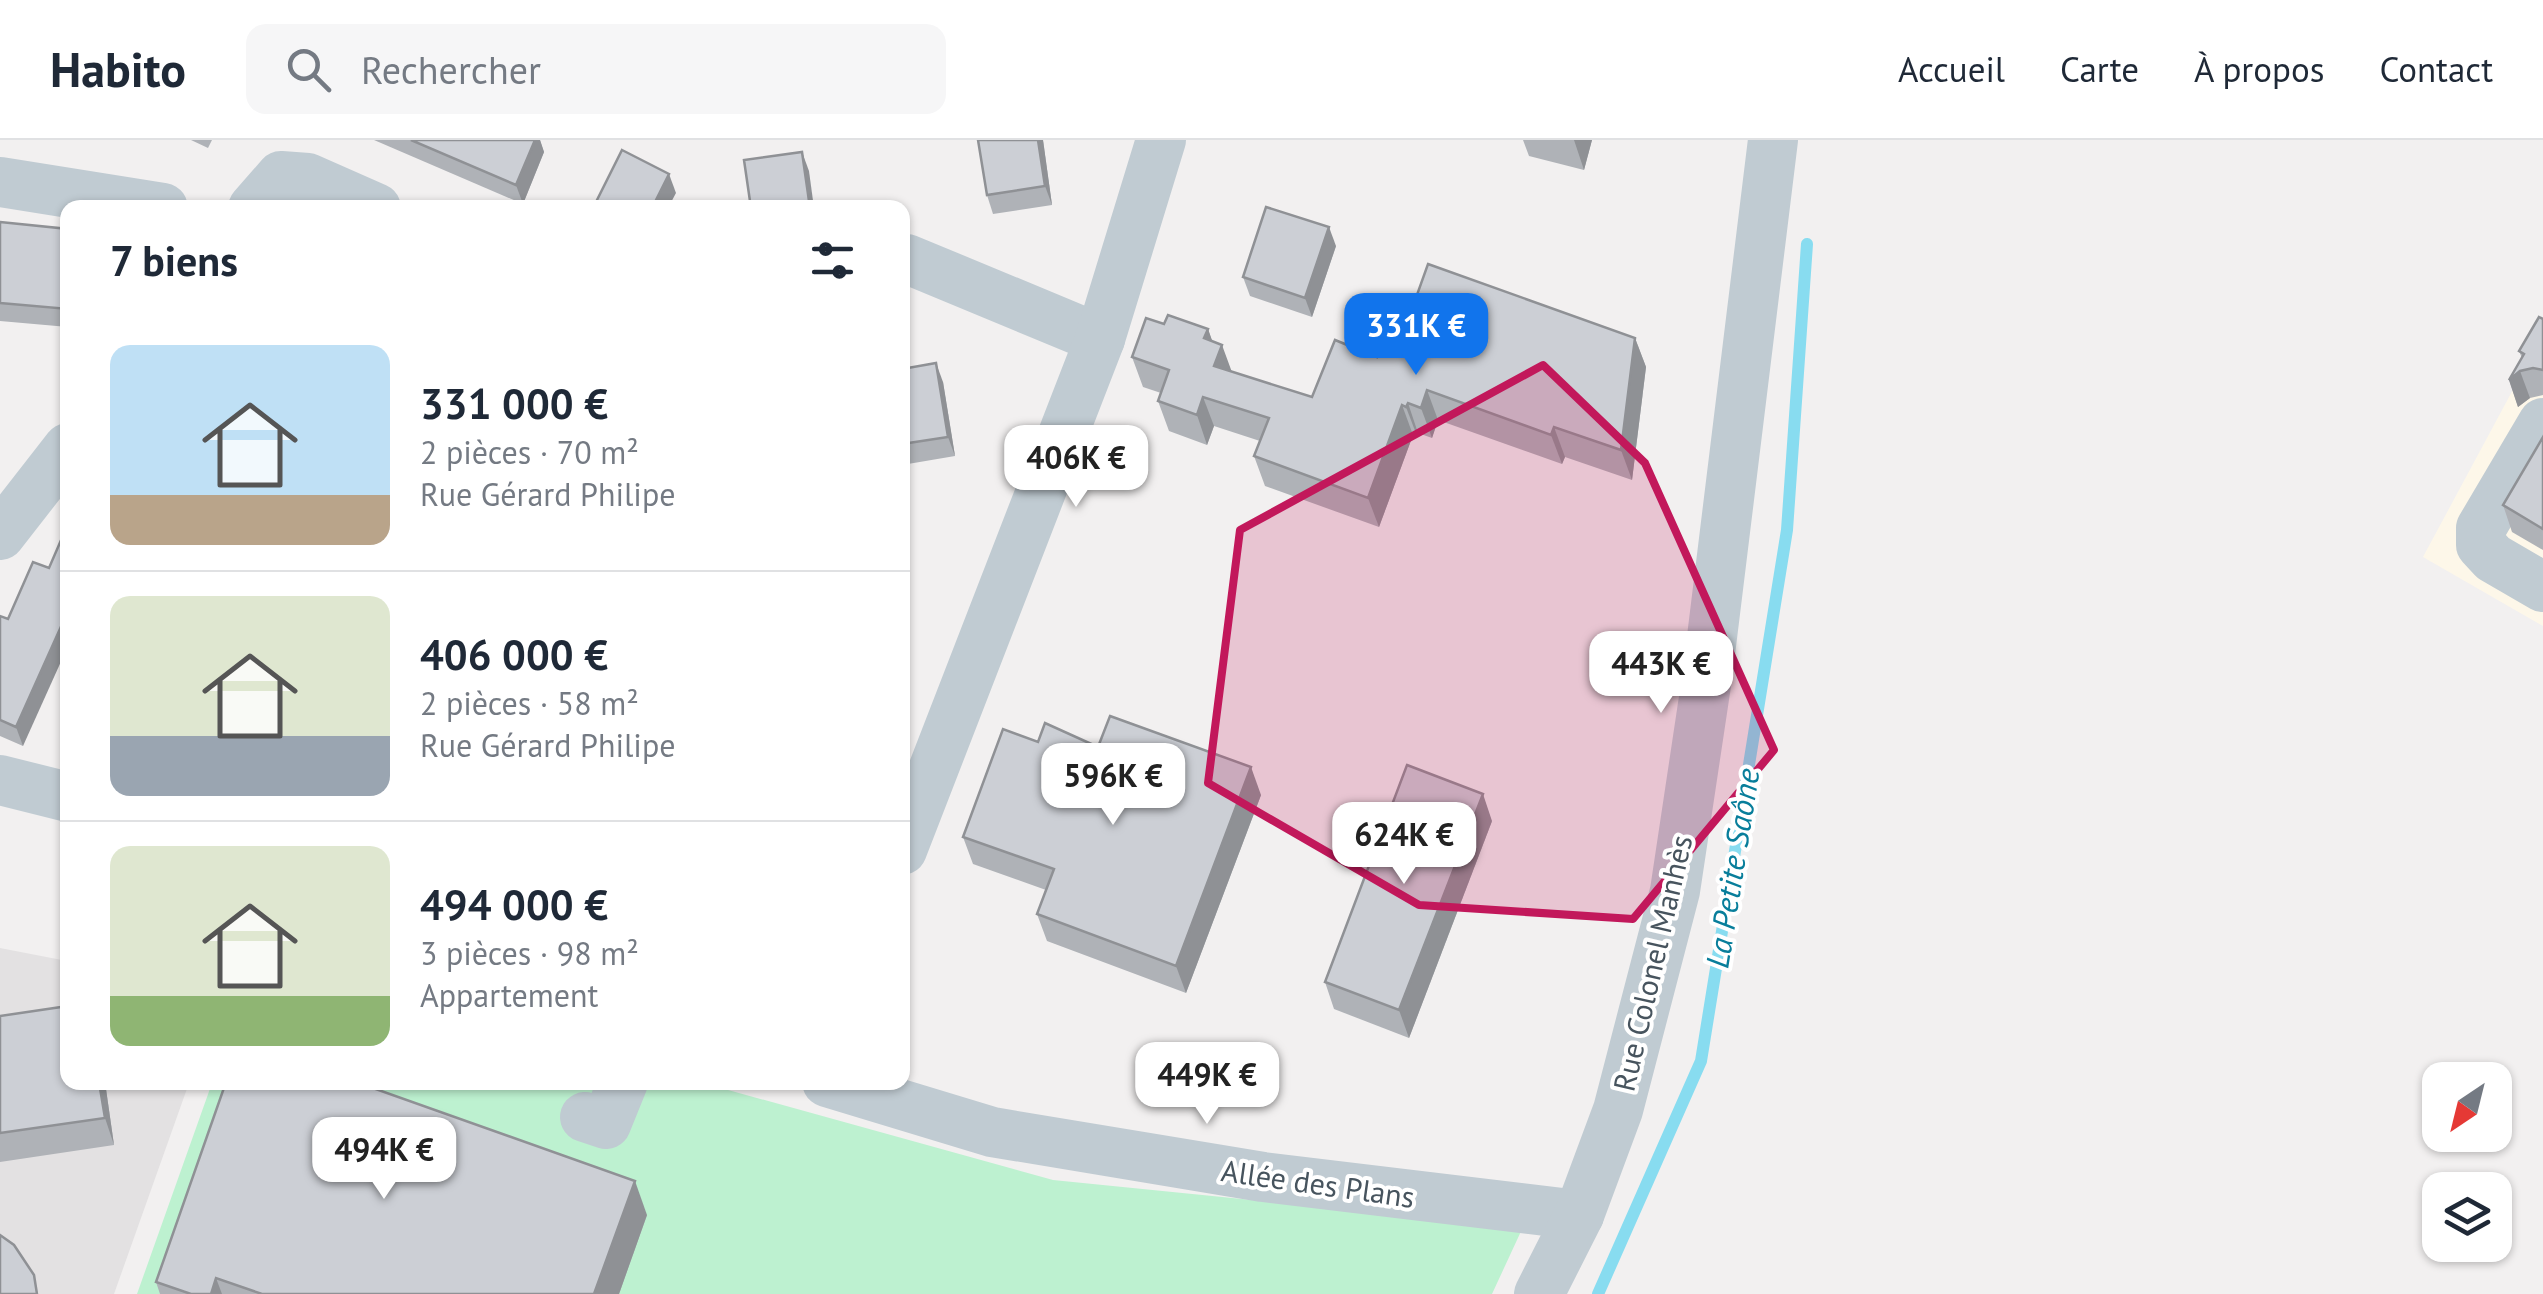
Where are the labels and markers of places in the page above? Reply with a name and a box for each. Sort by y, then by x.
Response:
pin: 331K € [1335,293,1497,378]
pin: 406K € [995,425,1157,510]
pin: 443K € [1580,631,1742,716]
pin: 596K € [1032,743,1194,828]
pin: 624K € [1323,802,1485,887]
pin: 449K € [1126,1042,1288,1127]
pin: 494K € [303,1117,465,1202]

